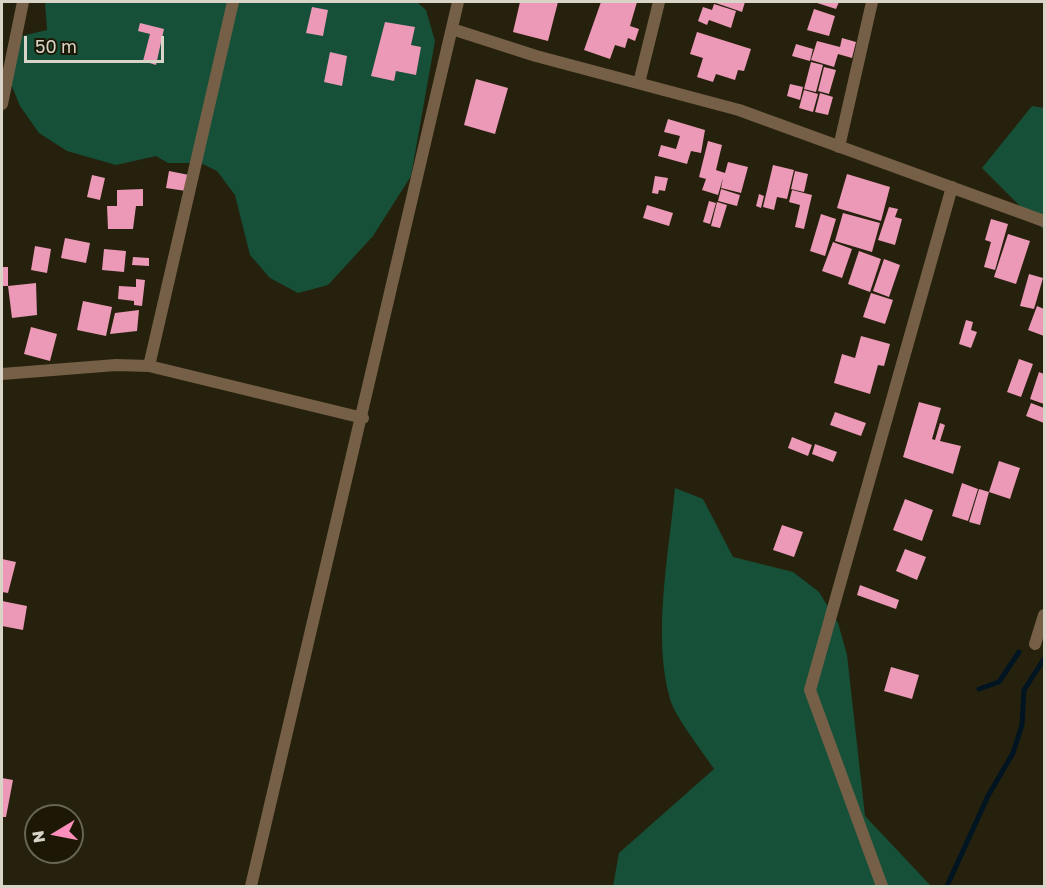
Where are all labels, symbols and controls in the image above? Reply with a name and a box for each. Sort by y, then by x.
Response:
scale bar [27,24,166,62]
text: 50 m [35,35,77,57]
north arrow [24,804,84,864]
text: N [27,829,49,845]

